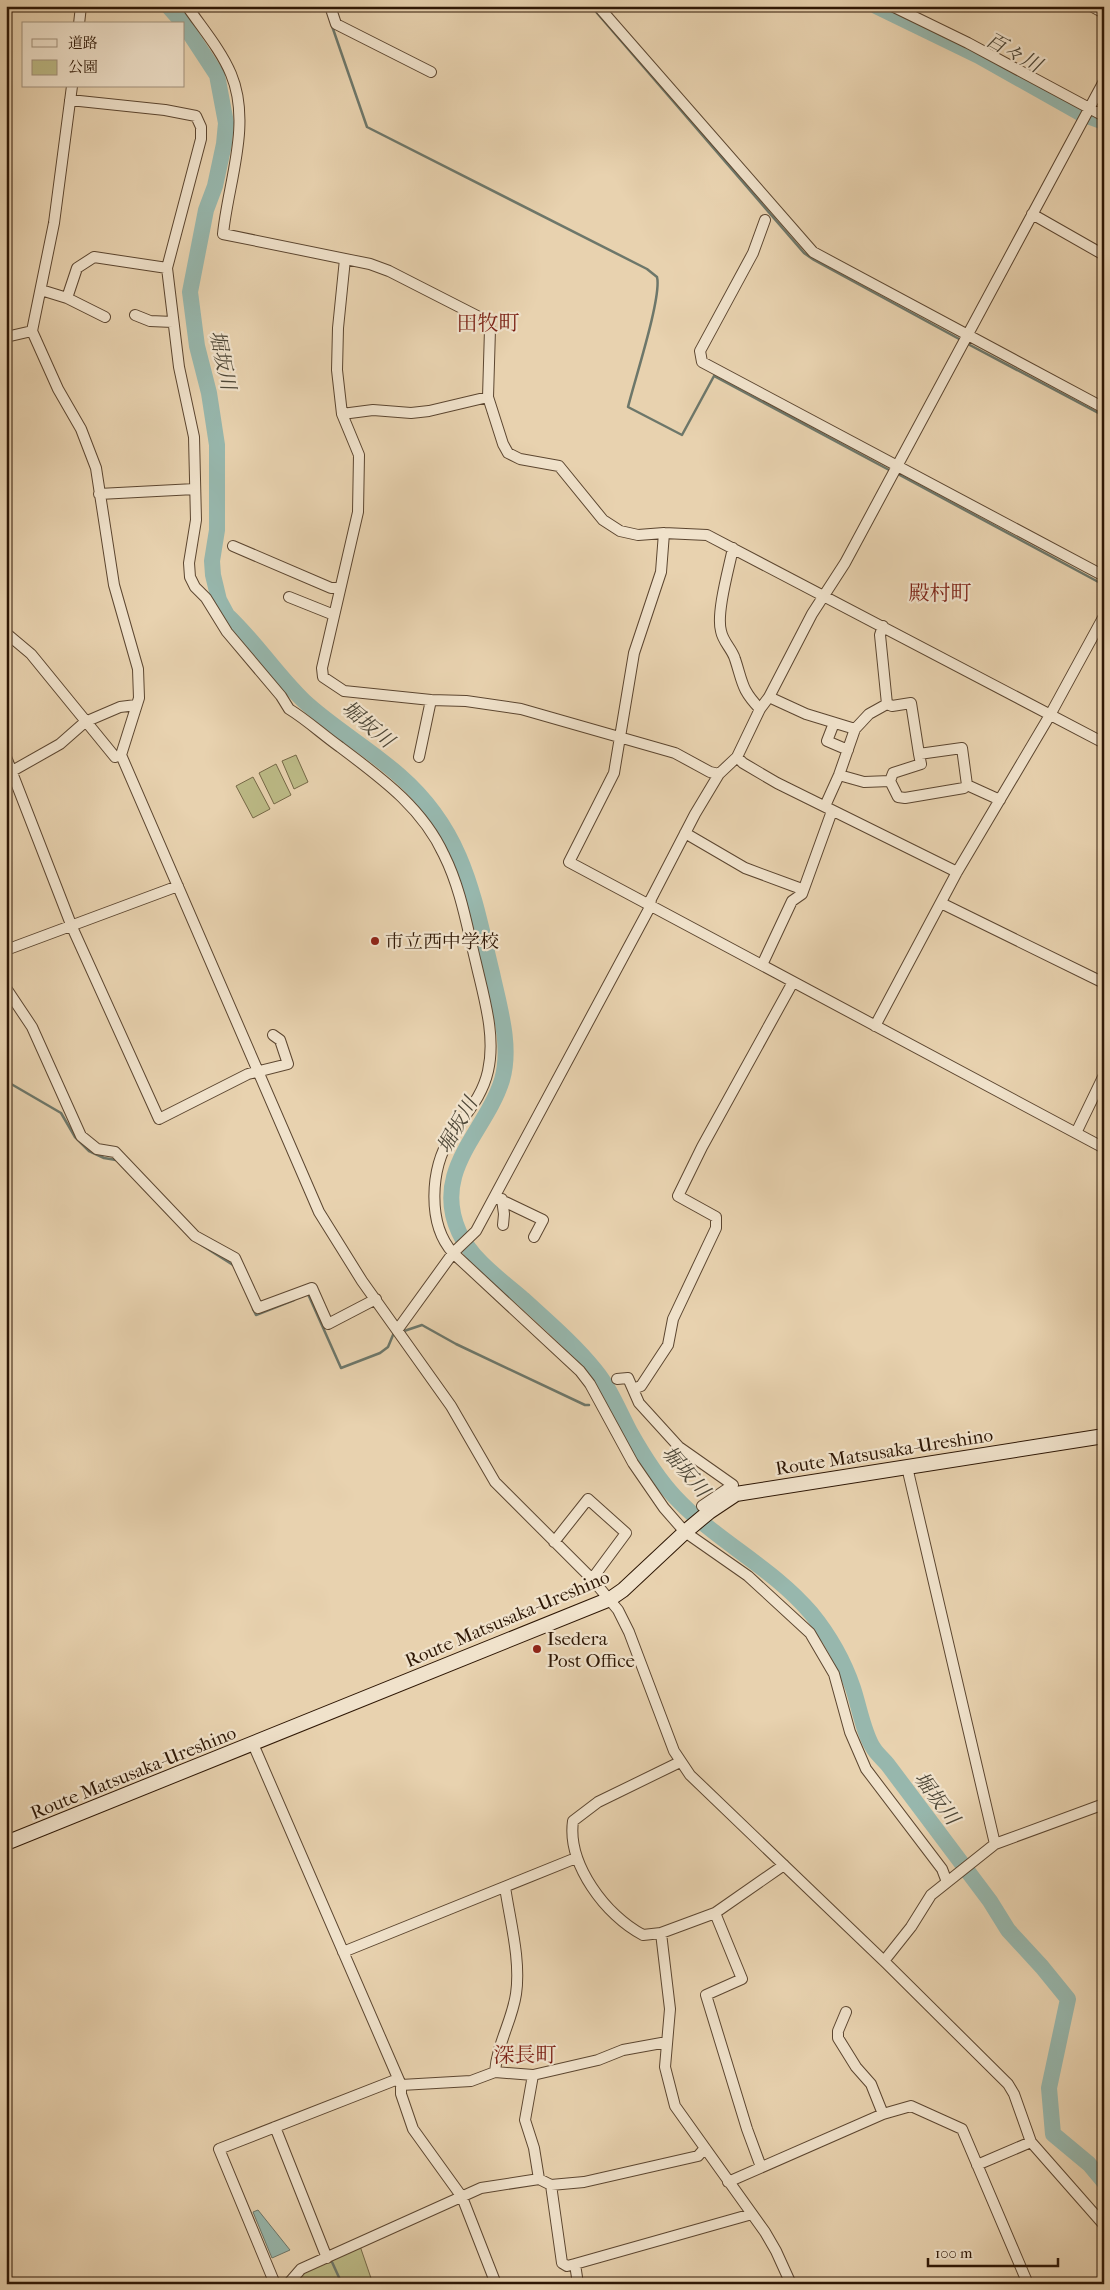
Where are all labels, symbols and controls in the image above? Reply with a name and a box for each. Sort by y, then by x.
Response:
legend [22,22,185,88]
water label: 百々川 [982,28,1047,78]
text: 道路 [68,34,98,52]
text: 公園 [68,58,98,76]
district label: 田牧町 [457,311,520,335]
water label: 堀坂川 [205,328,240,394]
district label: 殿村町 [909,581,972,605]
water label: 堀坂川 [337,696,400,754]
place label: 市立西中学校 [385,931,499,953]
marker: 市立西中学校 [369,935,381,947]
water label: 堀坂川 [433,1092,483,1157]
street label: Route Matsusaka-Ureshino [774,1424,995,1480]
water label: 堀坂川 [657,1441,715,1503]
street label: Route Matsusaka-Ureshino [402,1566,613,1672]
place label: Isedera Post Office [547,1628,635,1672]
marker: Isedera Post Office [531,1643,543,1655]
street label: Route Matsusaka-Ureshino [27,1721,240,1824]
water label: 堀坂川 [909,1767,965,1831]
district label: 深長町 [494,2043,557,2067]
scale bar [928,2235,1058,2267]
text: 100 m [935,2244,973,2262]

